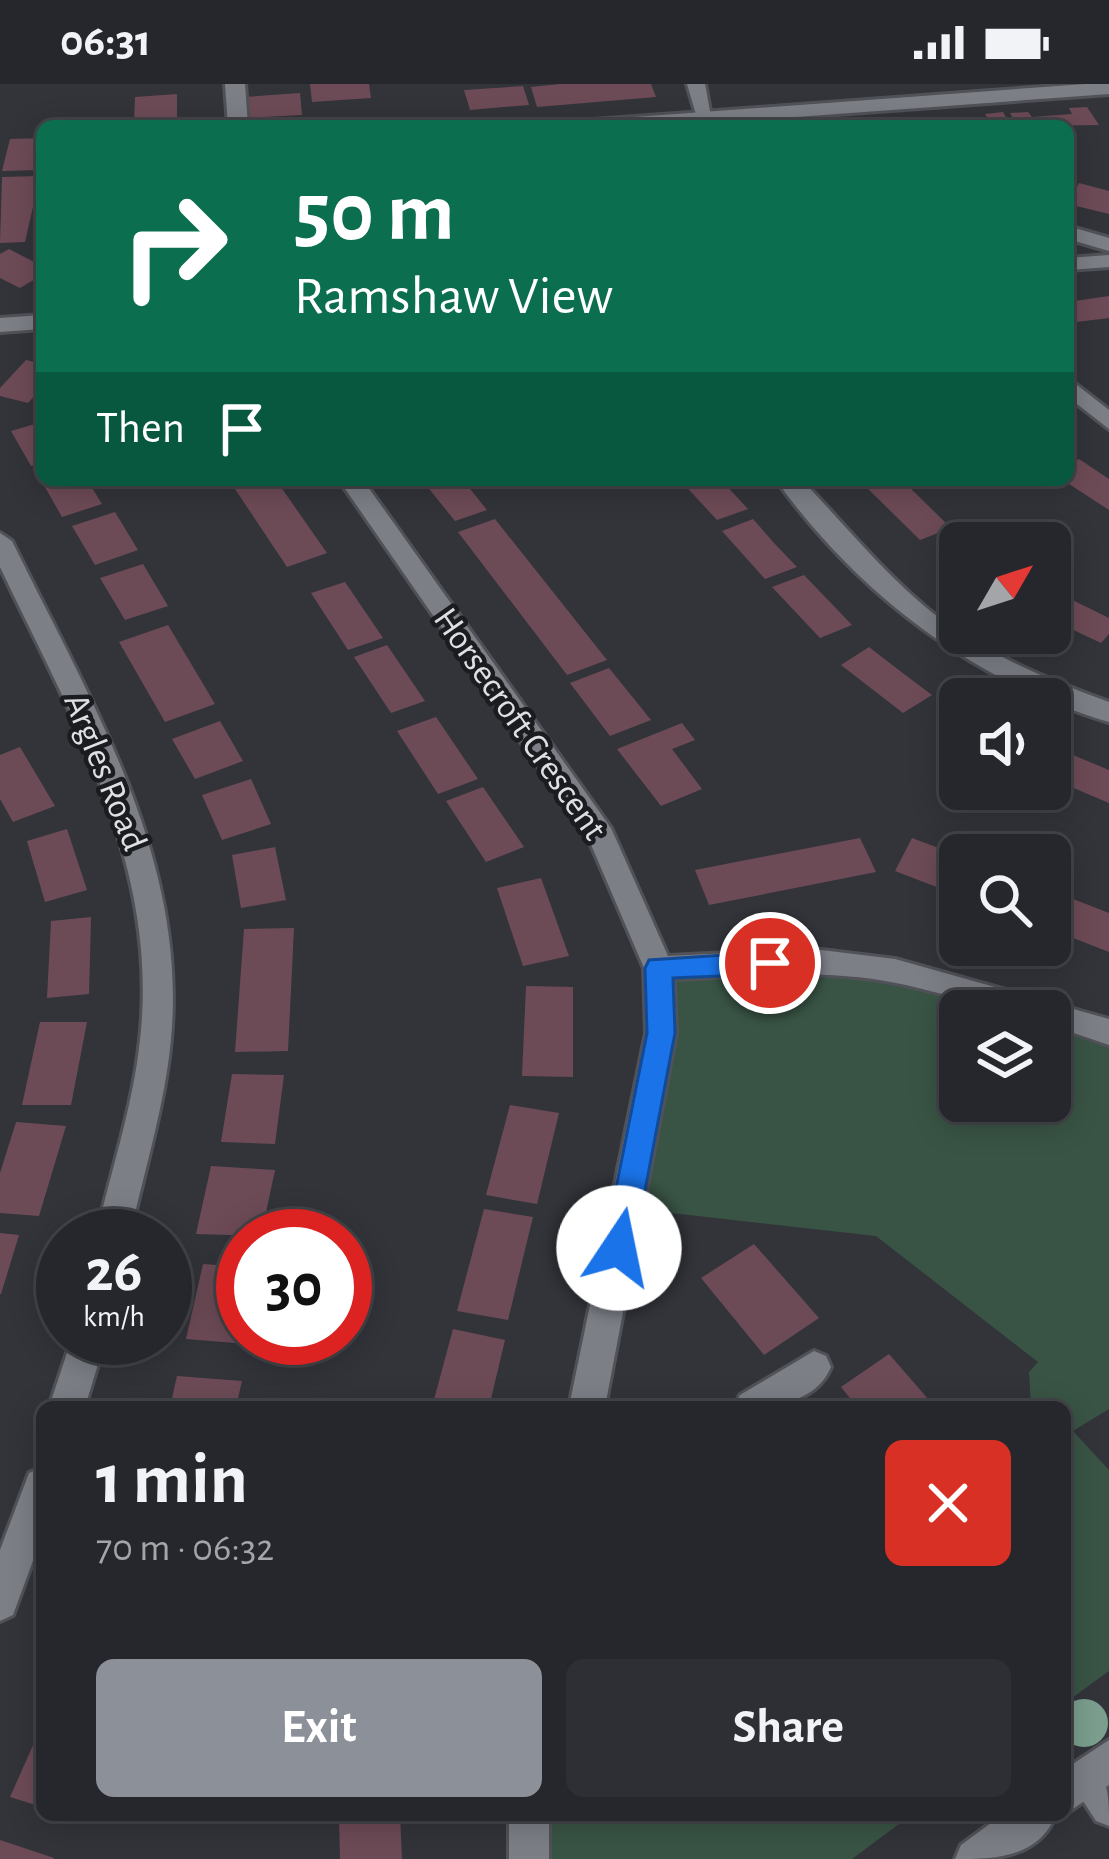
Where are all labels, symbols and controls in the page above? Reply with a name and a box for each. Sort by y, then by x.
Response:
text: 06:31 [60,19,151,64]
icon: right [96,168,252,324]
text: 50 m [294,172,455,256]
text: Ramshaw View [294,270,613,324]
icon: arrive [209,396,275,462]
text: Then [96,406,185,451]
north arrow [939,522,1071,654]
map controls [939,522,1071,1122]
street label: Horsecroft Crescent [427,602,613,847]
button: sound [939,678,1071,810]
street label: Argles Road [57,688,153,856]
button: search [939,834,1071,966]
pin [719,912,821,1014]
icon: arrive [737,930,803,996]
button: layers [939,990,1071,1122]
position arrow [556,1185,682,1311]
speed limit sign: 30 [216,1209,372,1365]
text: 26 [85,1242,143,1302]
text: km/h [83,1302,145,1332]
button: close [885,1440,1011,1566]
text: 1 min [96,1444,248,1516]
text: 70 m · 06:32 [96,1529,274,1568]
button: Exit [96,1659,542,1797]
button: Share [566,1659,1011,1797]

